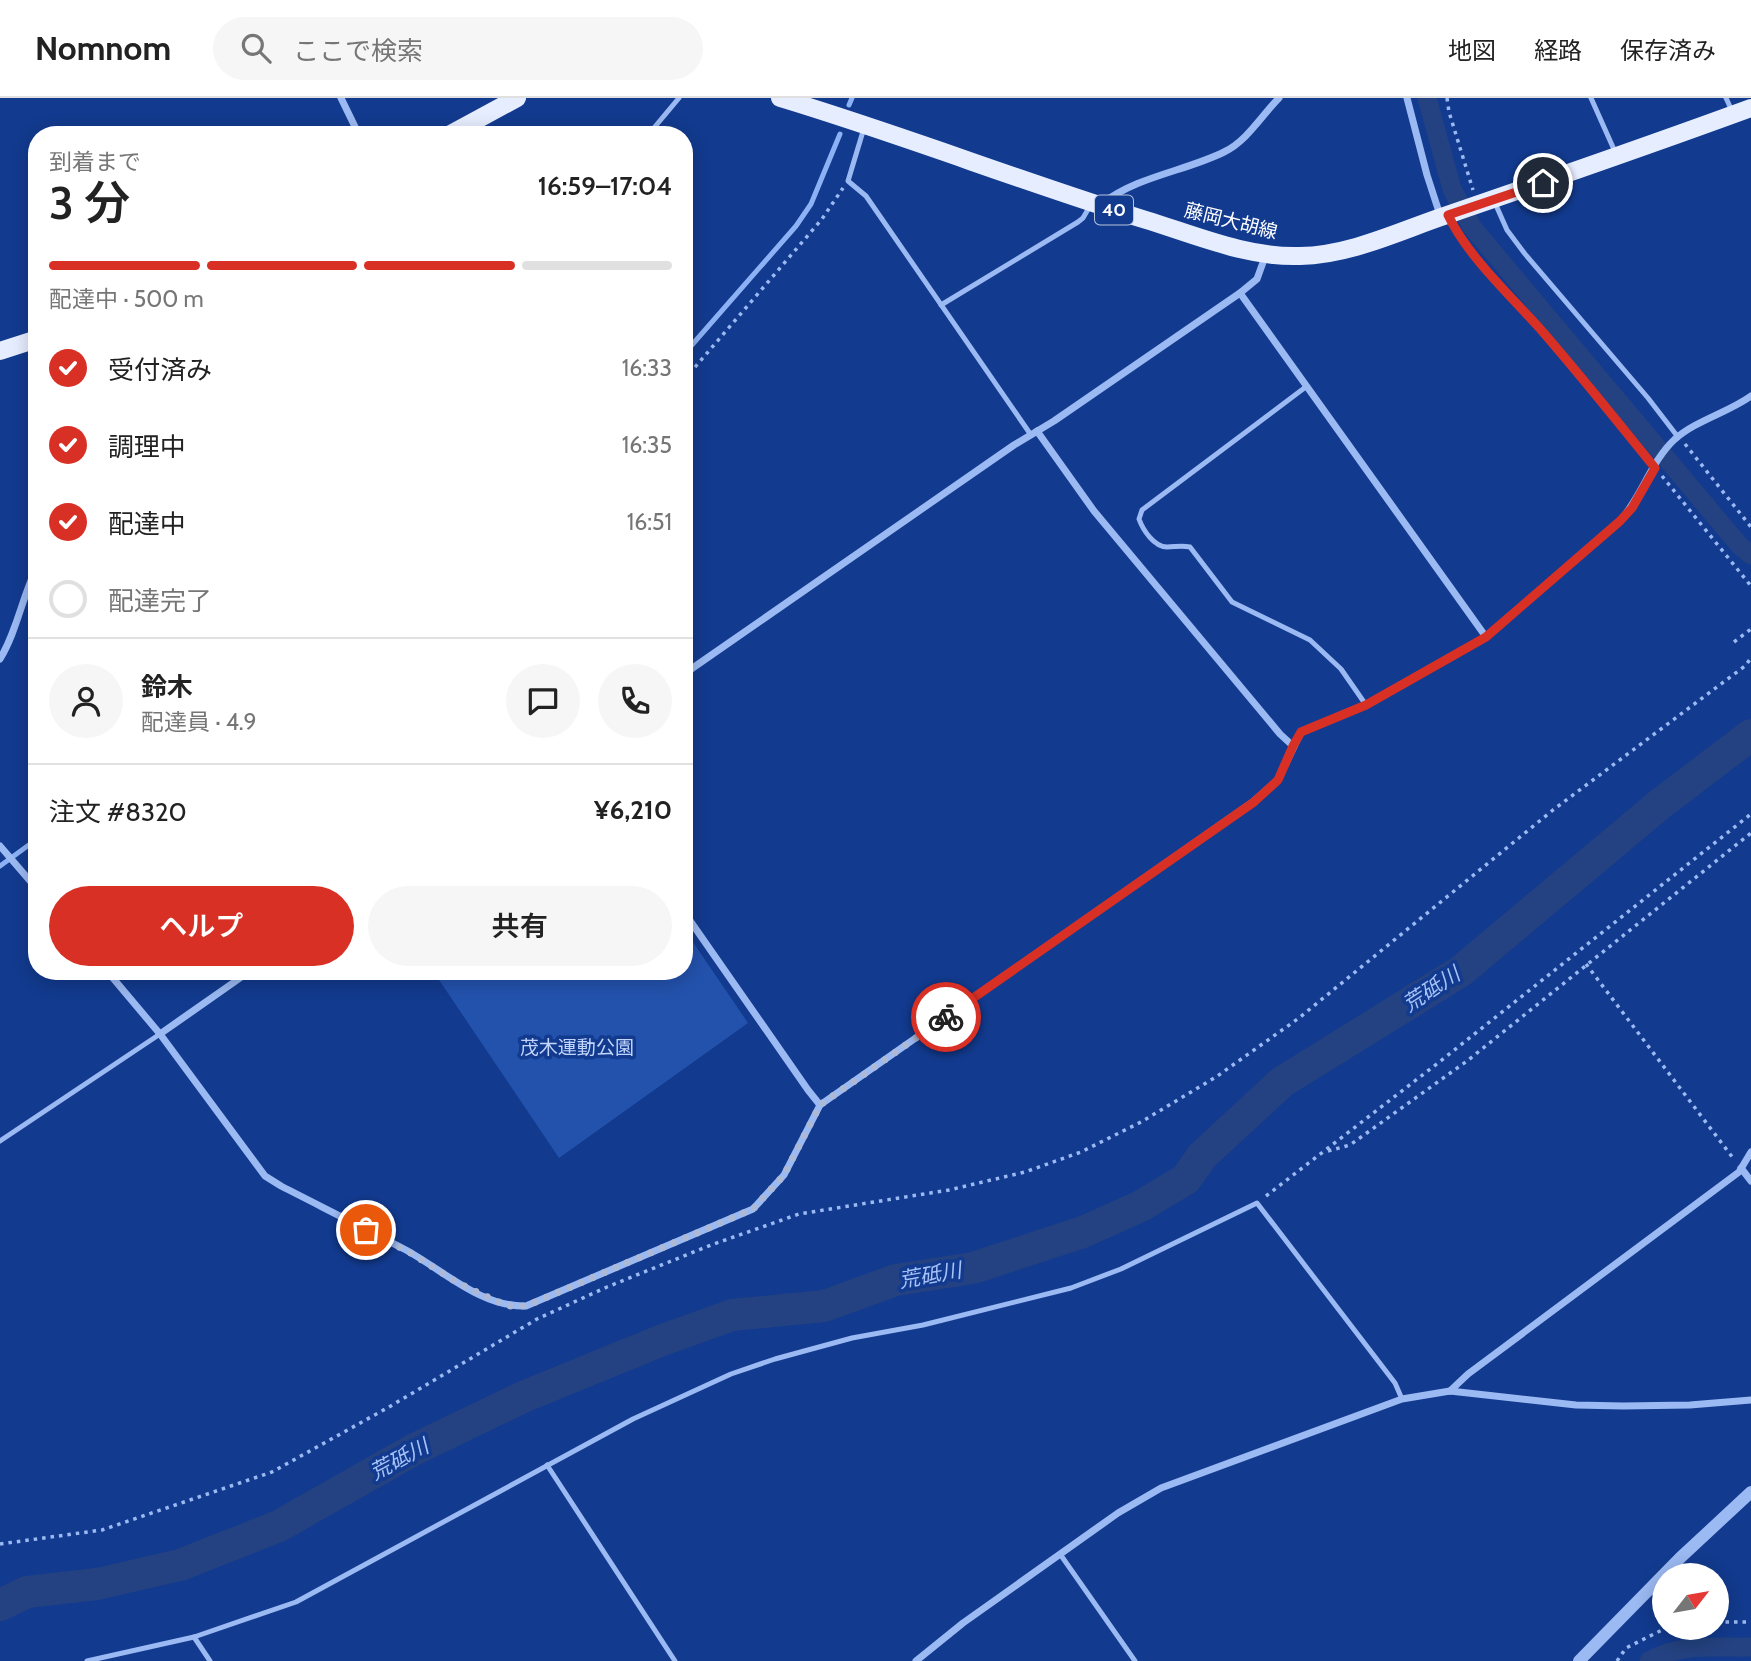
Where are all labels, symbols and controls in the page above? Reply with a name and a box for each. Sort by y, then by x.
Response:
search box [213,17,703,80]
text: Nomnom [35,28,171,68]
icon: search [237,29,275,67]
text: ここで検索 [293,35,423,67]
text: 地図 [1448,36,1496,65]
text: 経路 [1534,36,1582,65]
text: 保存済み [1620,36,1716,65]
text: 到着まで [49,148,141,176]
pin [1513,153,1573,213]
icon: home [1524,164,1562,202]
text: 16:59–17:04 [538,170,672,202]
text: 3 分 [49,175,130,231]
road number: 40 [1095,196,1133,225]
street label: 藤岡大胡線 [1182,198,1280,244]
text: 配達中 · 500 m [49,285,204,313]
icon: check [49,349,87,387]
text: 受付済み [108,354,212,386]
text: 16:33 [622,354,672,382]
icon: check [49,426,87,464]
text: 調理中 [108,431,186,463]
text: 16:35 [622,431,672,459]
icon: check [49,503,87,541]
text: 配達中 [108,508,186,540]
text: 16:51 [627,508,672,536]
text: 配達完了 [108,585,212,617]
button: person [49,664,123,738]
button: chat [506,664,580,738]
button: phone [598,664,672,738]
text: 鈴木 [141,671,193,703]
text: 配達員 · 4.9 [141,708,257,736]
text: ¥6,210 [594,794,672,826]
text: 注文 #8320 [49,796,187,828]
button: ヘルプ [49,886,354,966]
button: 共有 [368,886,672,966]
water label: 荒砥川 [1398,960,1466,1017]
courier [911,982,981,1052]
icon: bike [927,998,965,1036]
park label: 茂木運動公園 [520,1036,634,1059]
pin [336,1200,396,1260]
icon: bag [347,1211,385,1249]
water label: 荒砥川 [897,1257,965,1293]
water label: 荒砥川 [365,1432,434,1485]
north arrow [1652,1563,1729,1640]
map controls [1652,1563,1729,1640]

